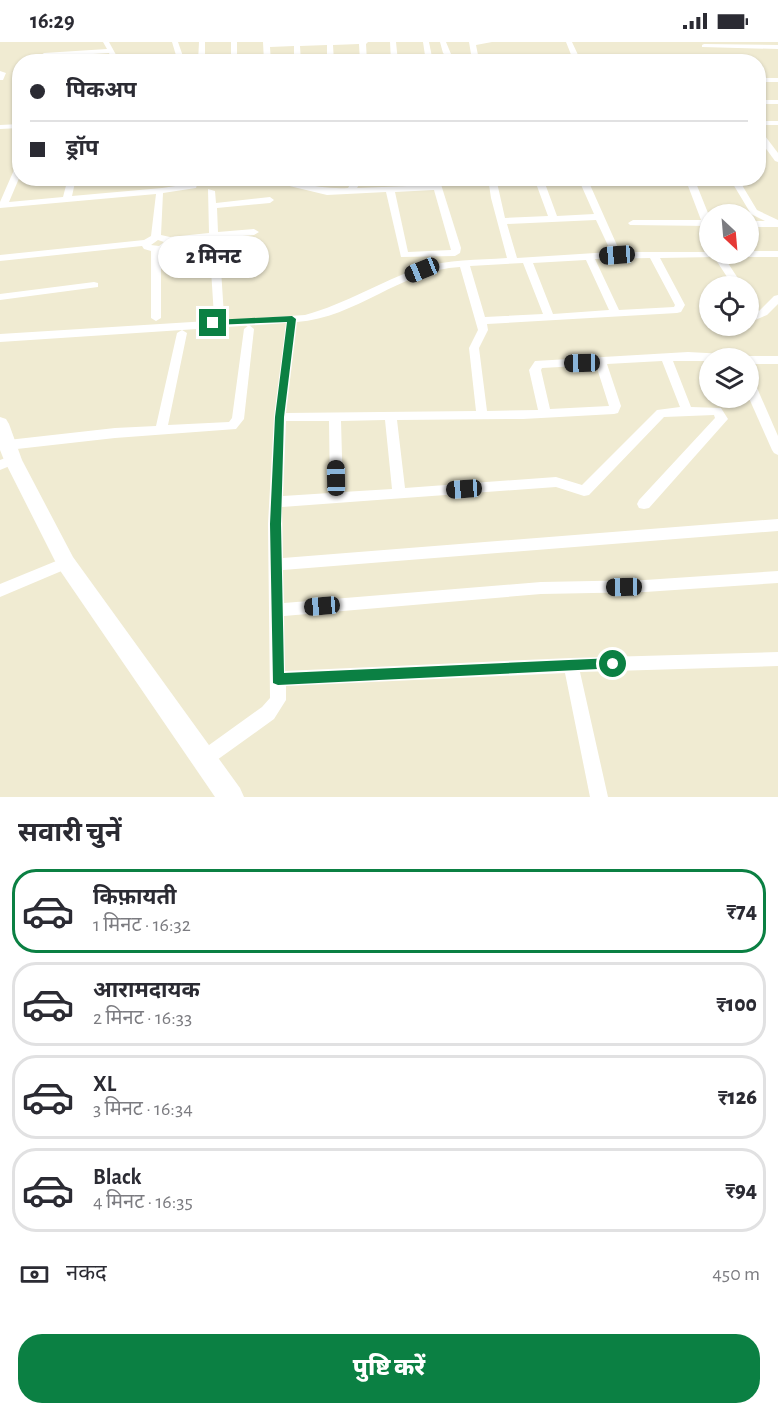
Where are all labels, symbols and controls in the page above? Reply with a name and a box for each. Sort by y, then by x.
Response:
text: 16:29 [30,10,75,32]
text: पिकअप [66,79,137,101]
text: ड्रॉप [66,137,99,159]
north arrow [699,204,759,264]
map controls [699,204,759,408]
callout: 2 मिनट [158,236,268,278]
car [598,245,636,265]
text: 2 मिनट [186,247,241,267]
car [402,255,442,285]
button: locate [699,276,759,336]
route end [199,309,226,336]
button: layers [699,348,759,408]
car [564,354,600,372]
car [327,460,345,496]
car [445,479,483,499]
car [606,578,642,596]
car [303,595,341,617]
route start [599,650,626,677]
text: सवारी चुनें [18,819,121,846]
icon: car [21,884,75,938]
text: किफ़ायती [93,886,177,908]
text: ₹74 [727,900,757,922]
text: 1 मिनट · 16:32 [93,915,191,935]
icon: car [21,977,75,1031]
text: आरामदायक [93,979,200,1001]
text: ₹100 [717,993,757,1015]
text: 2 मिनट · 16:33 [93,1008,192,1028]
icon: car [21,1070,75,1124]
text: XL [93,1073,116,1095]
text: ₹126 [718,1086,757,1108]
text: 3 मिनट · 16:34 [93,1099,193,1119]
icon: car [21,1163,75,1217]
text: Black [93,1166,141,1188]
text: ₹94 [725,1179,757,1201]
text: 4 मिनट · 16:35 [93,1192,193,1212]
icon: cash [18,1258,51,1291]
text: नकद [66,1262,107,1284]
text: 450 m [712,1264,760,1284]
button: पुष्टि करें [18,1334,760,1403]

